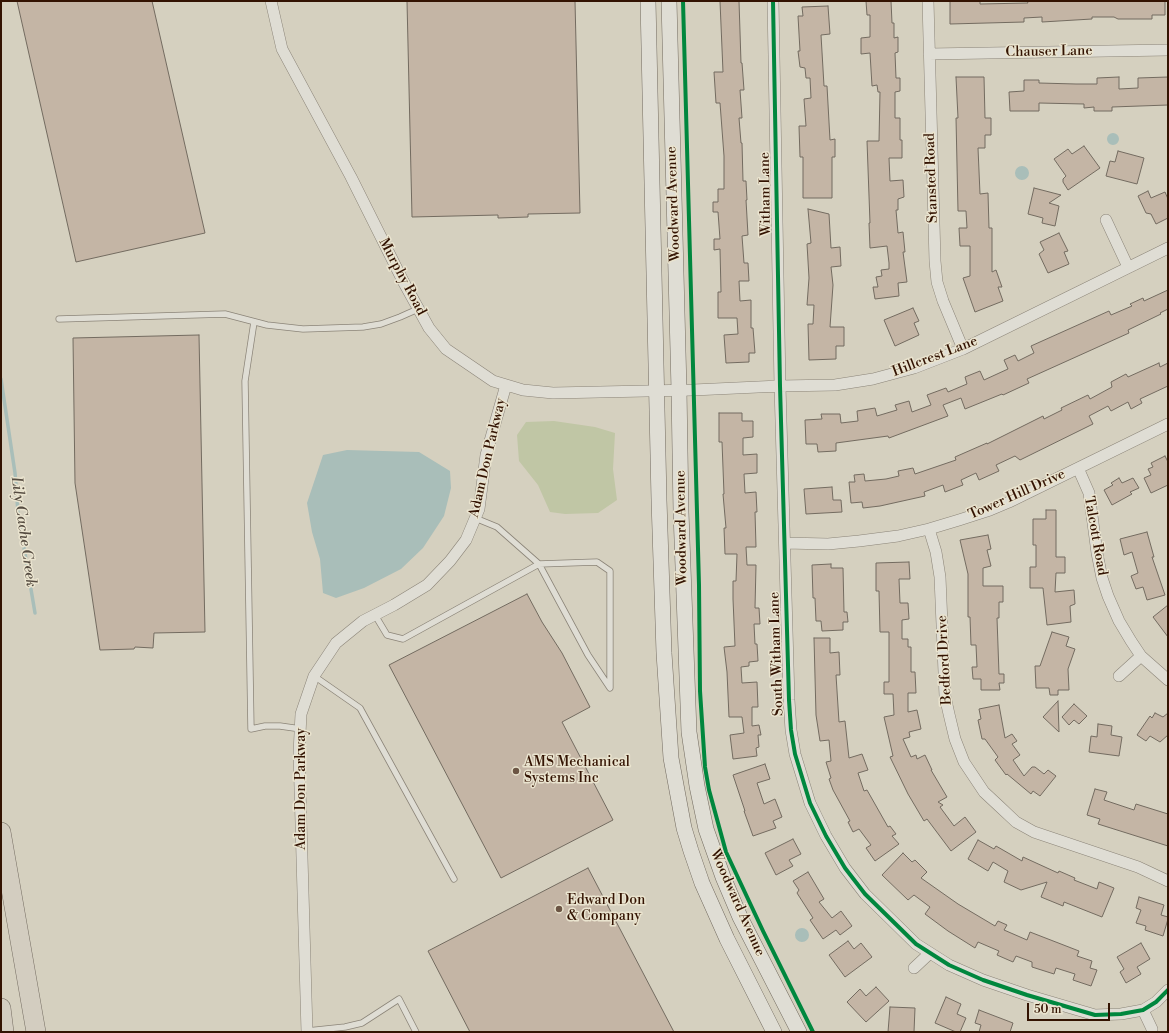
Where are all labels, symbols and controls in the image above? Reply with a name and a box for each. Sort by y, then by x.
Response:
street label: Chauser Lane [1005,43,1093,61]
street label: Stansted Road [922,133,942,223]
street label: Woodward Avenue [664,146,684,262]
street label: Witham Lane [757,152,775,236]
street label: Murphy Road [375,235,429,319]
street label: Hillcrest Lane [890,333,980,381]
street label: Adam Don Parkway [466,397,510,519]
street label: Tower Hill Drive [966,466,1068,524]
street label: Woodward Avenue [673,470,691,586]
water label: Lily Cache Creek [6,476,40,588]
street label: Talcott Road [1080,495,1110,577]
street label: South Witham Lane [766,592,788,716]
street label: Bedford Drive [934,615,956,705]
street label: Adam Don Parkway [294,728,310,850]
place label: AMS Mechanical Systems Inc [524,755,630,788]
marker: AMS Mechanical Systems Inc [511,766,521,776]
street label: Woodward Avenue [706,847,768,959]
place label: Edward Don & Company [567,893,645,926]
marker: Edward Don & Company [554,904,564,914]
scale bar [1029,995,1112,1021]
text: 50 m [1034,1002,1062,1017]

